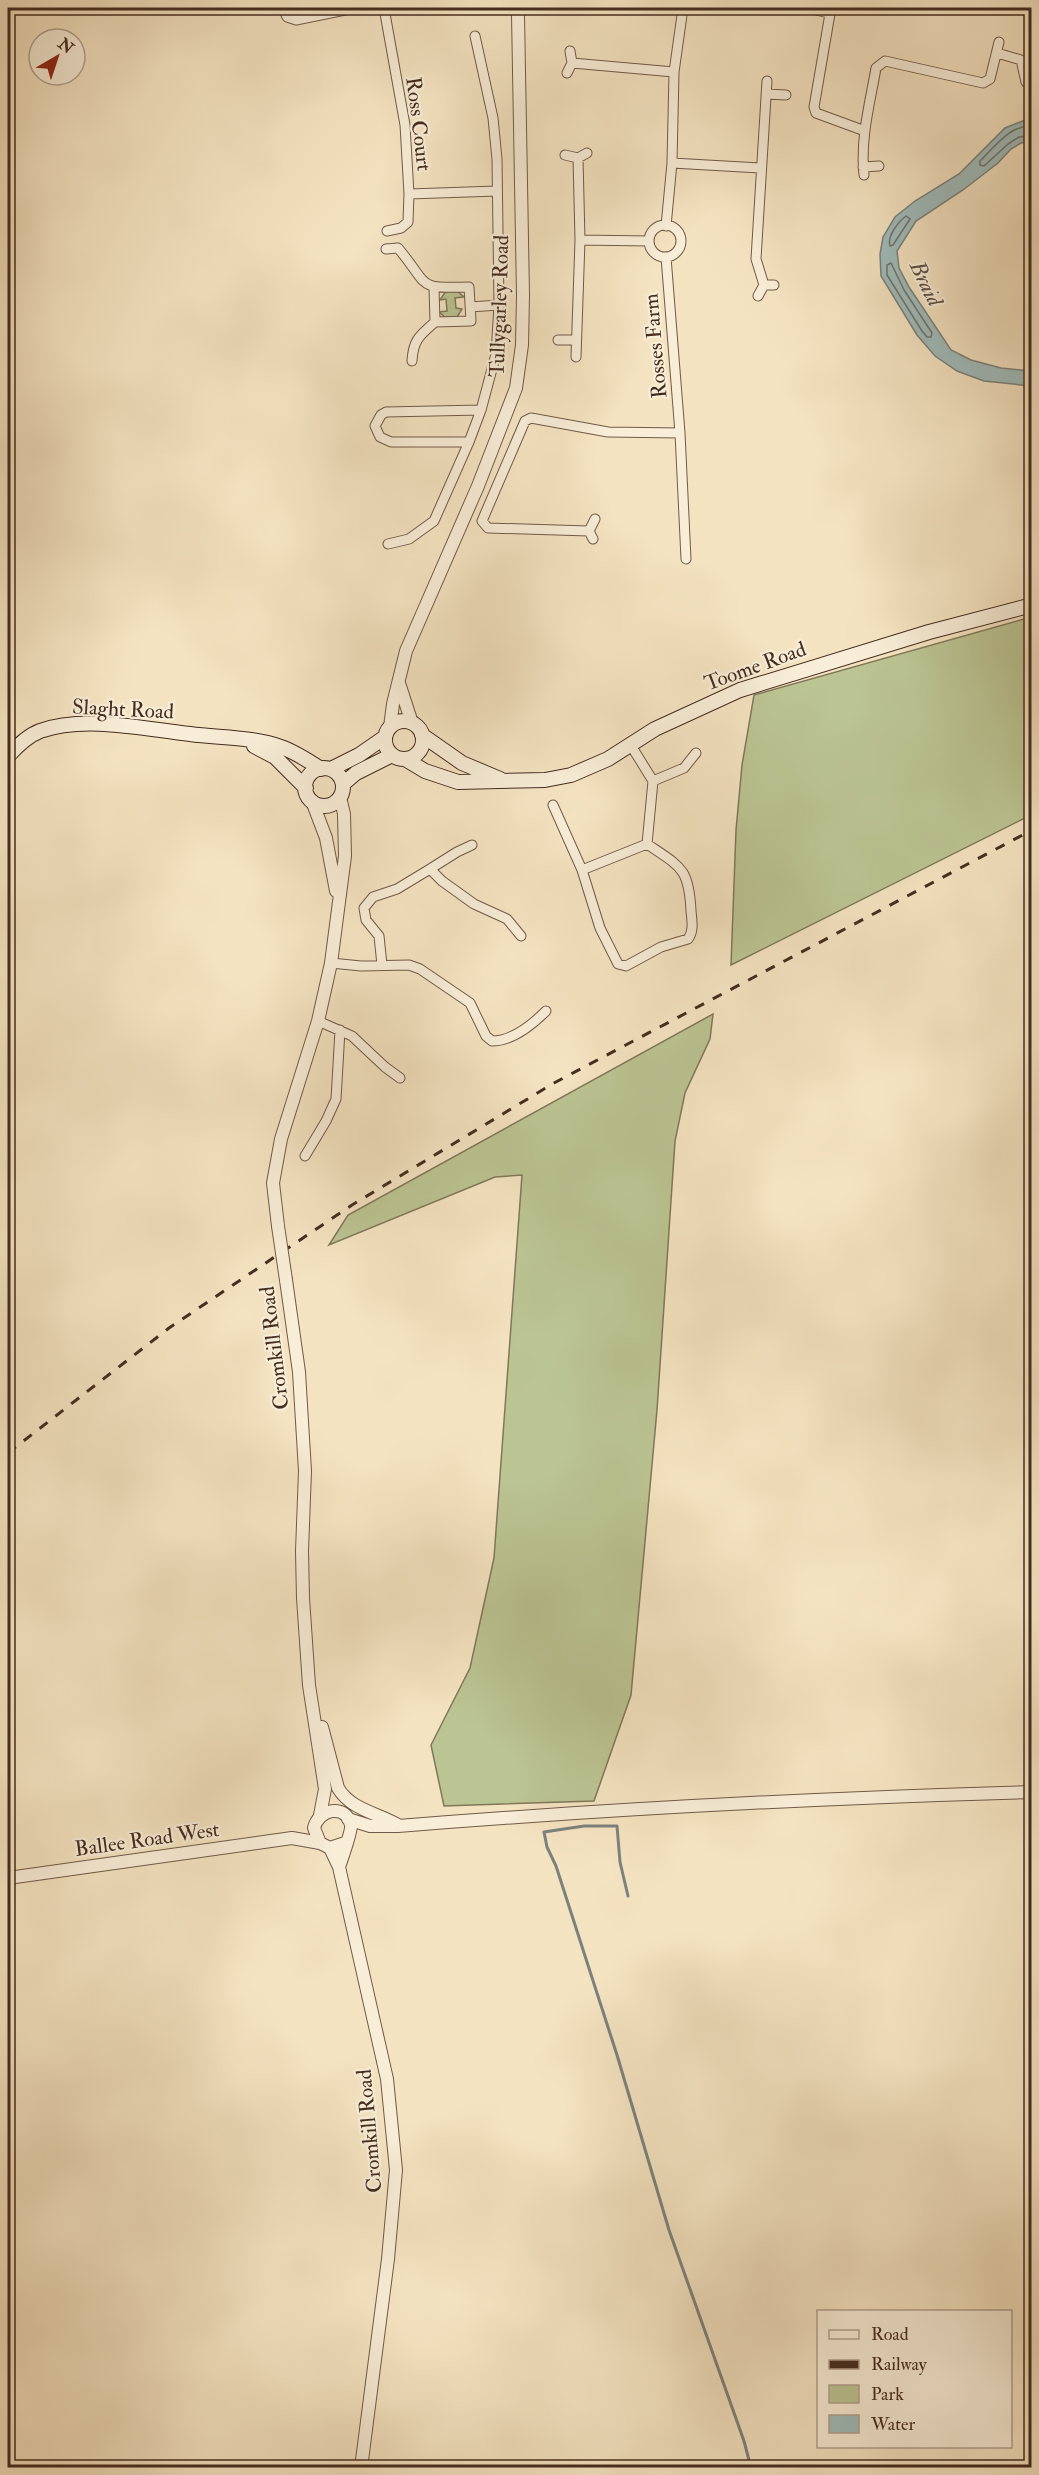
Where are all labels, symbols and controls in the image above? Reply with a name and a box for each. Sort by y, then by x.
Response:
north arrow [27,27,87,87]
text: N [53,33,78,59]
street label: Ross Court [399,75,438,173]
street label: Tullygarley Road [484,234,515,378]
water label: Braid [903,255,950,313]
street label: Rosses Farm [637,292,674,399]
street label: Toome Road [701,635,810,697]
street label: Slaght Road [71,693,175,726]
street label: Cromkill Road [253,1284,295,1411]
street label: Ballee Road West [73,1816,221,1863]
street label: Cromkill Road [351,2067,388,2194]
legend [817,2310,1012,2448]
text: Road [871,2323,909,2346]
text: Railway [871,2353,928,2376]
text: Park [871,2383,904,2406]
text: Water [870,2413,915,2436]

